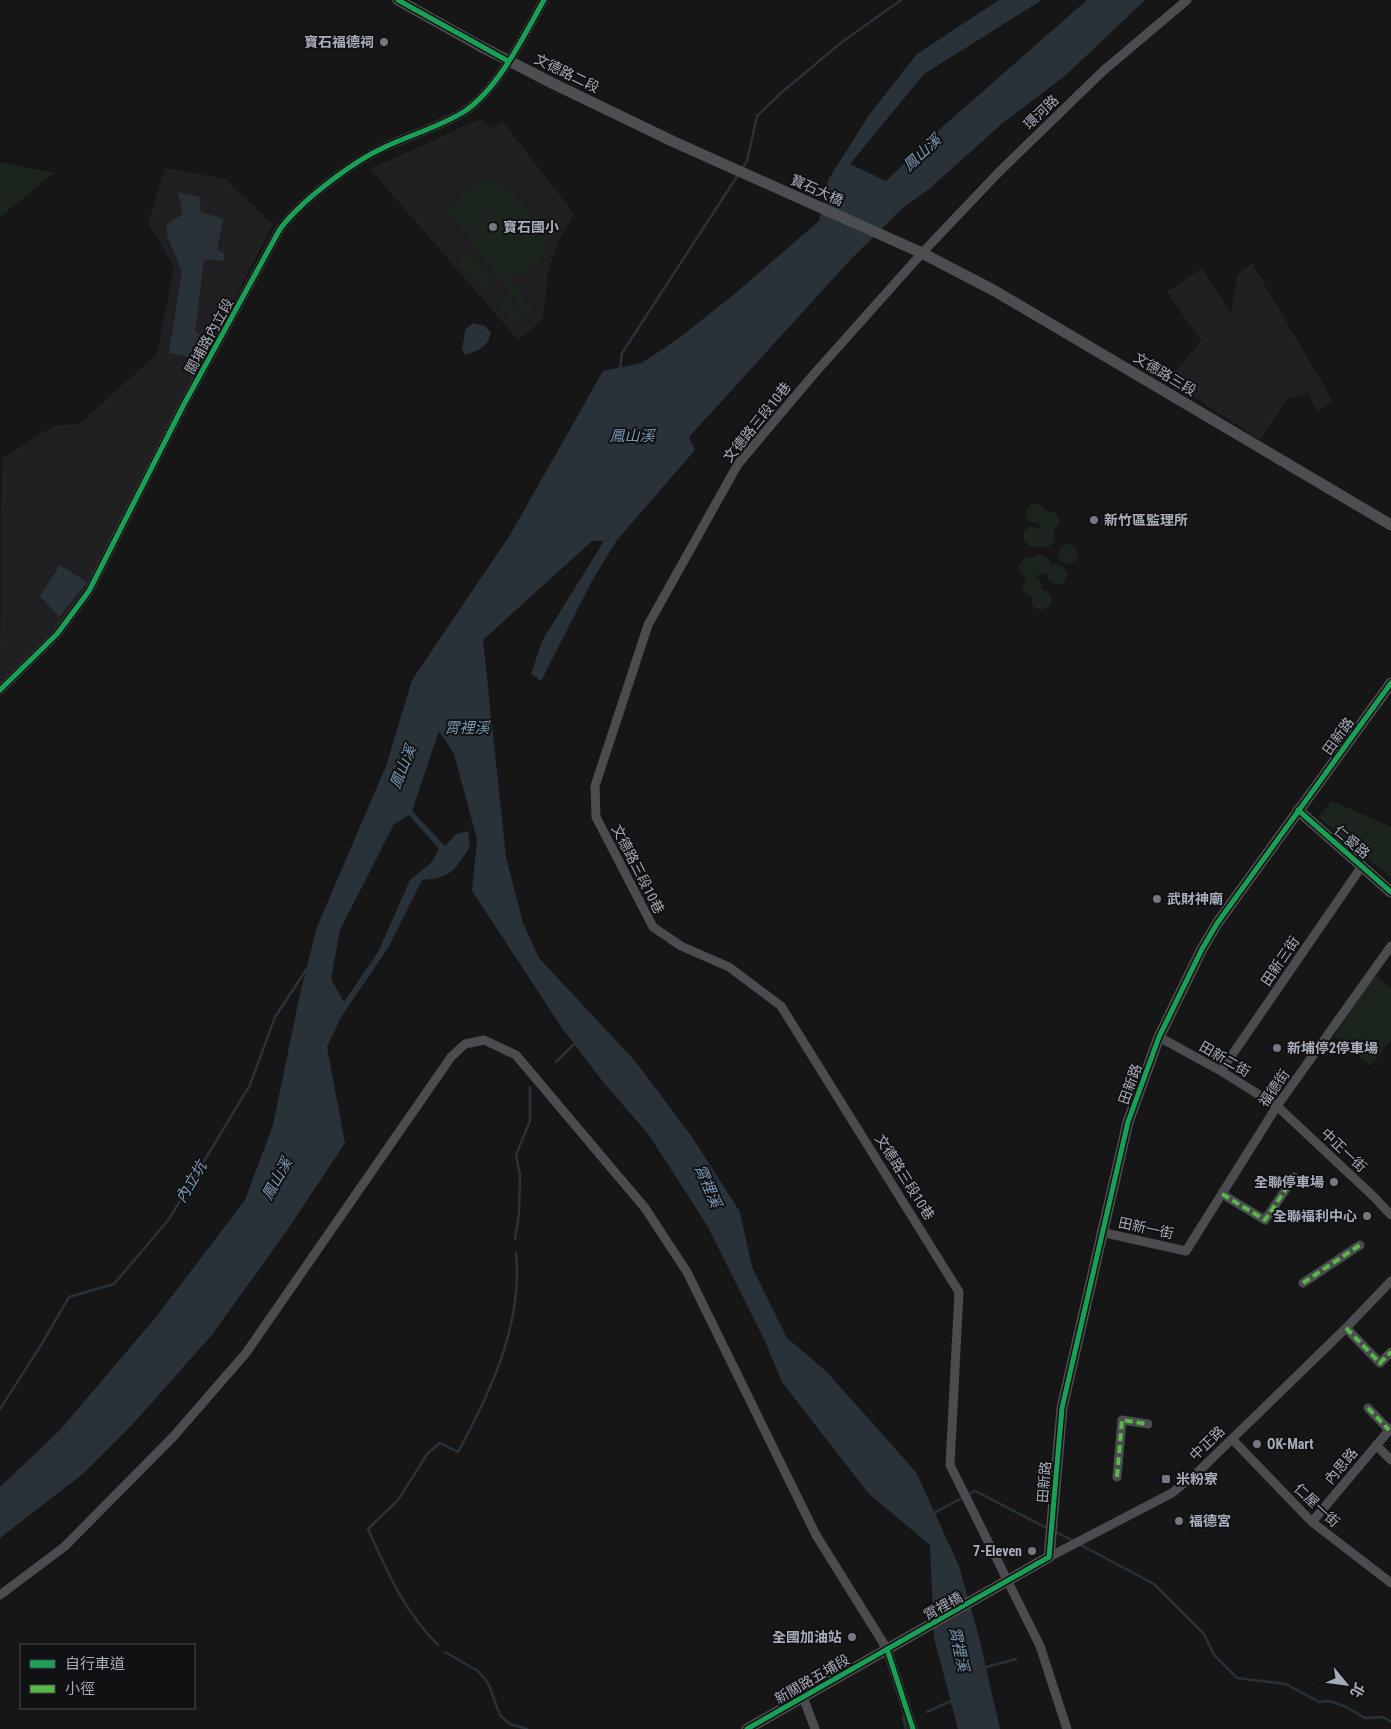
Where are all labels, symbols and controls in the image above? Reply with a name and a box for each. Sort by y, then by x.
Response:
place label: 寶石福德祠 [304,34,374,50]
marker: 寶石福德祠 [378,36,390,48]
street label: 文德路二段 [532,50,602,96]
street label: 環河路 [1020,92,1062,132]
water label: 鳳山溪 [899,130,946,175]
street label: 寶石大橋 [788,171,846,209]
place label: 寶石國小 [503,219,559,235]
marker: 寶石國小 [487,221,499,233]
street label: 關埔路內立段 [182,295,236,377]
street label: 文德路三段 [1131,349,1199,399]
street label: 文德路三段10巷 [720,379,794,465]
water label: 鳳山溪 [609,427,656,445]
place label: 新竹區監理所 [1104,512,1188,528]
marker: 新竹區監理所 [1088,514,1100,526]
street label: 田新路 [1319,714,1357,758]
water label: 霄裡溪 [444,719,491,737]
water label: 鳳山溪 [386,741,421,791]
street label: 文德路三段10巷 [609,822,667,916]
street label: 仁愛路 [1331,822,1373,862]
place label: 武財神廟 [1167,891,1223,907]
marker: 武財神廟 [1151,893,1163,905]
street label: 田新三街 [1258,933,1302,989]
street label: 田新二街 [1197,1038,1253,1080]
place label: 新埔停2停車場 [1287,1040,1378,1056]
marker: 新埔停2停車場 [1271,1042,1283,1054]
street label: 田新路 [1115,1062,1145,1106]
street label: 福德街 [1255,1066,1293,1110]
street label: 中正一街 [1318,1125,1370,1175]
street label: 文德路三段10巷 [872,1131,938,1223]
water label: 鳳山溪 [258,1153,297,1203]
water label: 內立坑 [172,1156,211,1206]
water label: 霄裡溪 [691,1162,726,1212]
place label: 全聯停車場 [1254,1174,1324,1190]
marker: 全聯停車場 [1328,1176,1340,1188]
place label: 全聯福利中心 [1273,1208,1357,1224]
marker: 全聯福利中心 [1361,1210,1373,1222]
street label: 田新一街 [1117,1214,1175,1242]
street label: 中正路 [1186,1423,1228,1463]
place label: OK-Mart [1267,1436,1314,1452]
marker: OK-Mart [1251,1438,1263,1450]
street label: 內思路 [1321,1445,1361,1487]
street label: 田新路 [1034,1460,1054,1504]
place label: 米粉寮 [1176,1471,1218,1487]
marker: 米粉寮 [1160,1473,1172,1485]
street label: 仁屋一街 [1291,1480,1343,1530]
place label: 福德宮 [1189,1513,1231,1529]
marker: 福德宮 [1173,1515,1185,1527]
place label: 7-Eleven [973,1543,1022,1559]
marker: 7-Eleven [1026,1545,1038,1557]
street label: 霄裡橋 [921,1589,965,1623]
water label: 霄裡溪 [946,1625,973,1675]
place label: 全國加油站 [772,1629,842,1645]
marker: 全國加油站 [846,1631,858,1643]
legend [20,1644,195,1709]
street label: 新關路五埔段 [772,1651,852,1707]
text: 自行車道 [65,1655,125,1673]
north arrow [1321,1659,1371,1709]
text: 小徑 [65,1680,95,1698]
text: 北 [1347,1680,1368,1700]

